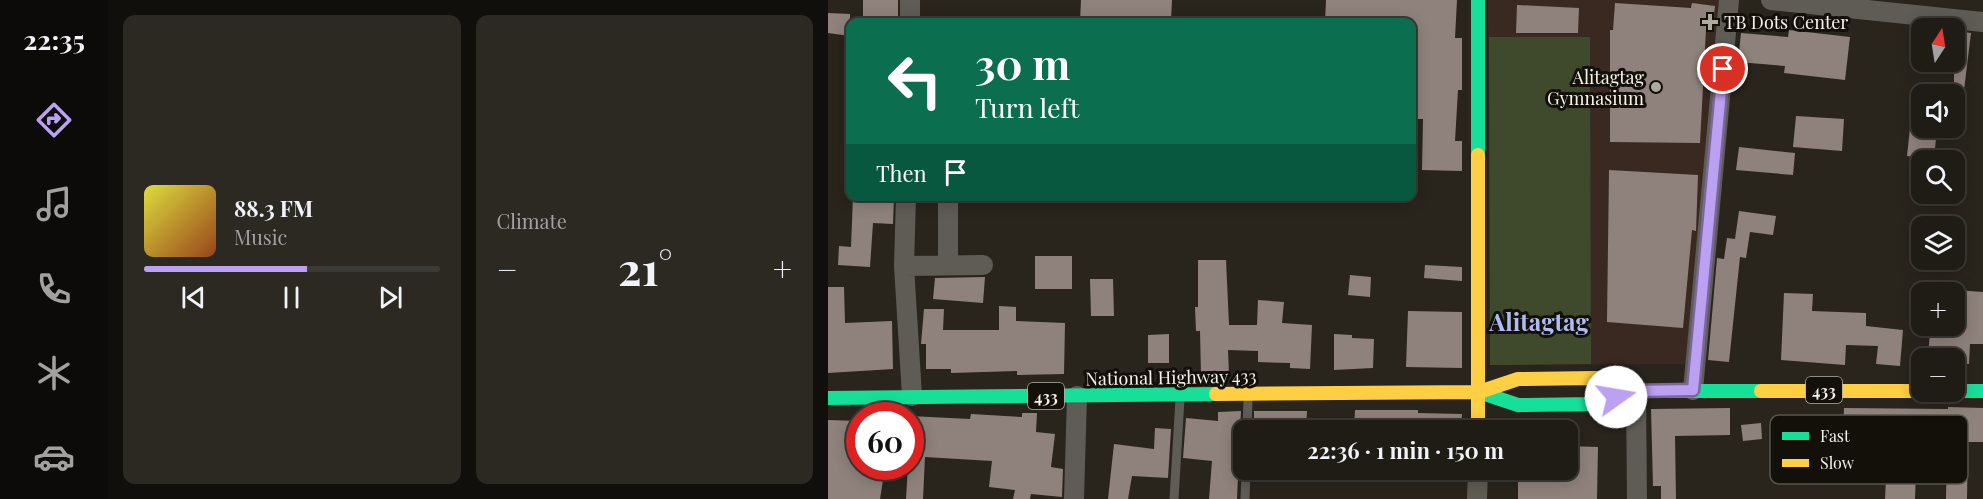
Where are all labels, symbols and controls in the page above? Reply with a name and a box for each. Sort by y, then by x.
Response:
place label: TB Dots Center [1724,10,1848,34]
marker: TB Dots Center [1701,13,1719,31]
north arrow [1911,18,1965,72]
map controls [1911,18,1965,402]
text: 22:35 [23,21,85,57]
text: 30 m [975,35,1070,91]
icon: left [876,42,954,120]
pin [1697,43,1748,94]
icon: arrive [1706,52,1739,85]
place label: Alitagtag Gymnasium [1547,65,1644,110]
marker: Alitagtag Gymnasium [1649,80,1663,94]
button: sound [1911,84,1965,138]
text: Turn left [975,89,1079,125]
icon: directions [33,99,75,141]
button: search [1911,150,1965,204]
icon: arrive [939,156,972,189]
text: Then [876,158,927,188]
icon: music [33,183,75,225]
text: 88.3 FM [234,193,313,223]
text: Climate [497,207,567,234]
button: layers [1911,216,1965,270]
text: Music [234,223,287,250]
text: 21° [618,237,673,297]
text: − [497,246,518,290]
text: + [773,246,792,290]
icon: phone [33,268,75,310]
icon: previous [177,281,210,314]
icon: pause [275,281,308,314]
icon: next [374,281,407,314]
button: + [1911,282,1965,336]
district label: Alitagtag [1488,305,1589,337]
button: − [1911,348,1965,402]
icon: climate [33,352,75,394]
street label: National Highway 433 [1085,364,1257,390]
position arrow [1584,365,1648,429]
road number: 433 [1806,377,1842,403]
road number: 433 [1028,383,1064,409]
speed limit sign: 60 [846,402,924,480]
legend [1770,415,1968,484]
text: Fast [1820,425,1850,446]
text: 22:36 · 1 min · 150 m [1307,435,1504,465]
icon: car [33,436,75,478]
text: Slow [1820,452,1855,473]

